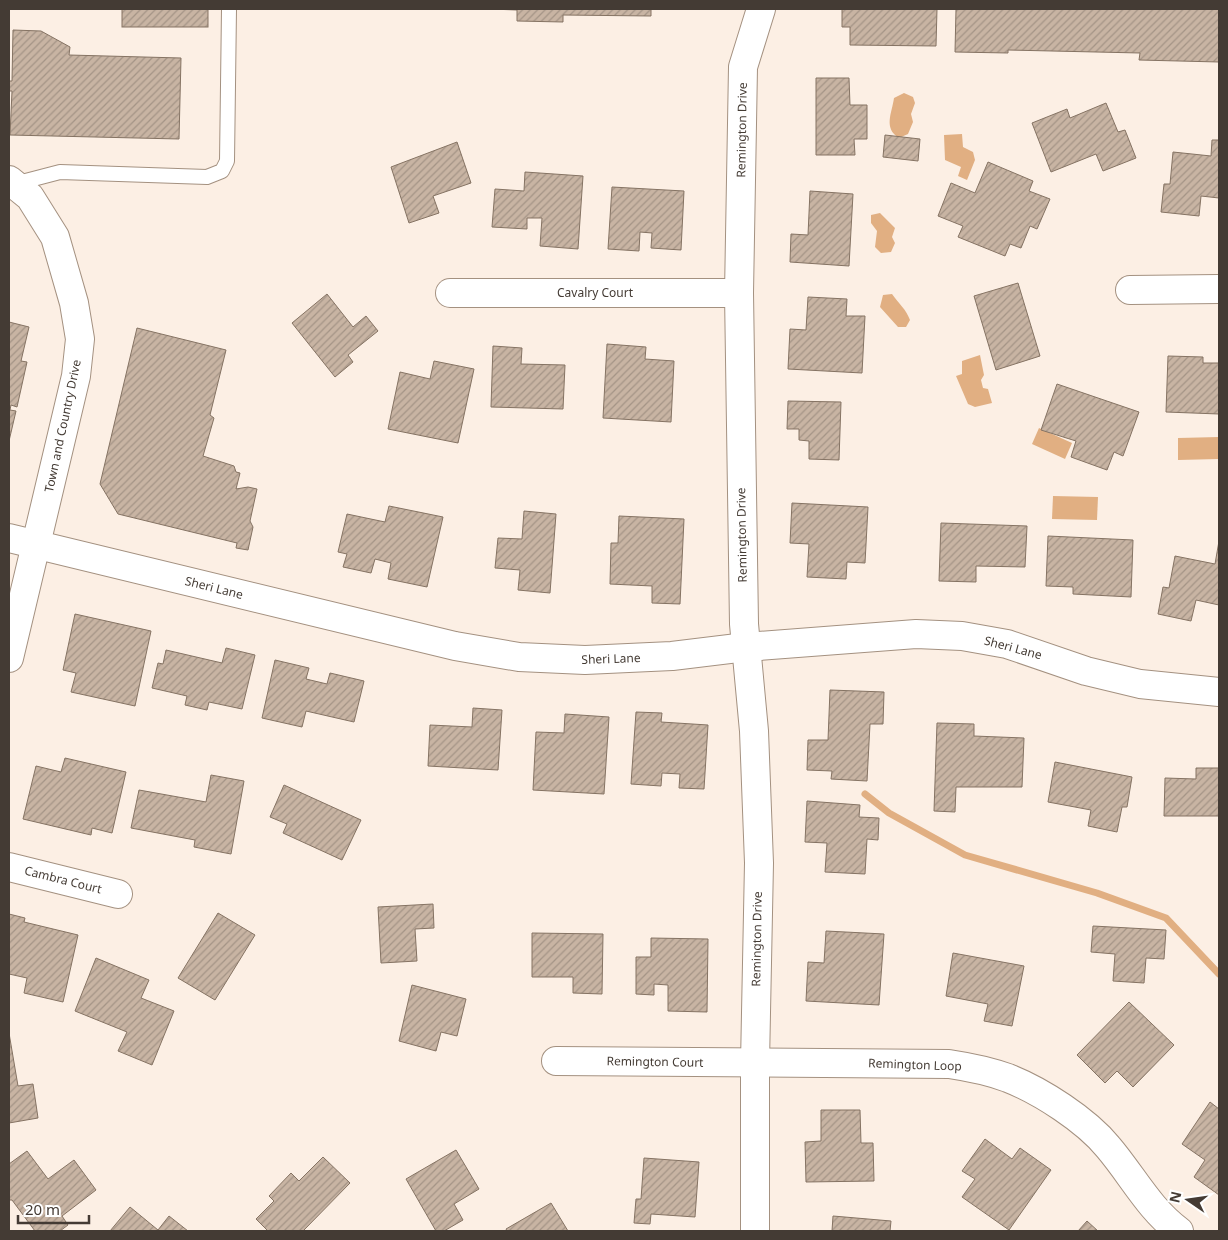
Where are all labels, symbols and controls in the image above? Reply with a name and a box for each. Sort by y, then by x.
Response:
street label: Remington Drive [732,82,751,178]
street label: Cavalry Court [557,284,634,301]
street label: Town and Country Drive [40,358,85,494]
street label: Remington Drive [732,487,751,583]
street label: Sheri Lane [183,572,245,603]
street label: Sheri Lane [982,632,1044,663]
street label: Sheri Lane [581,649,641,668]
street label: Cambra Court [23,862,104,897]
street label: Remington Drive [747,891,766,987]
street label: Remington Court [606,1052,704,1071]
street label: Remington Loop [868,1054,962,1075]
north arrow [1163,1175,1213,1225]
text: N [1164,1189,1185,1205]
scale bar [18,1192,89,1224]
text: 20 m [25,1199,60,1219]

